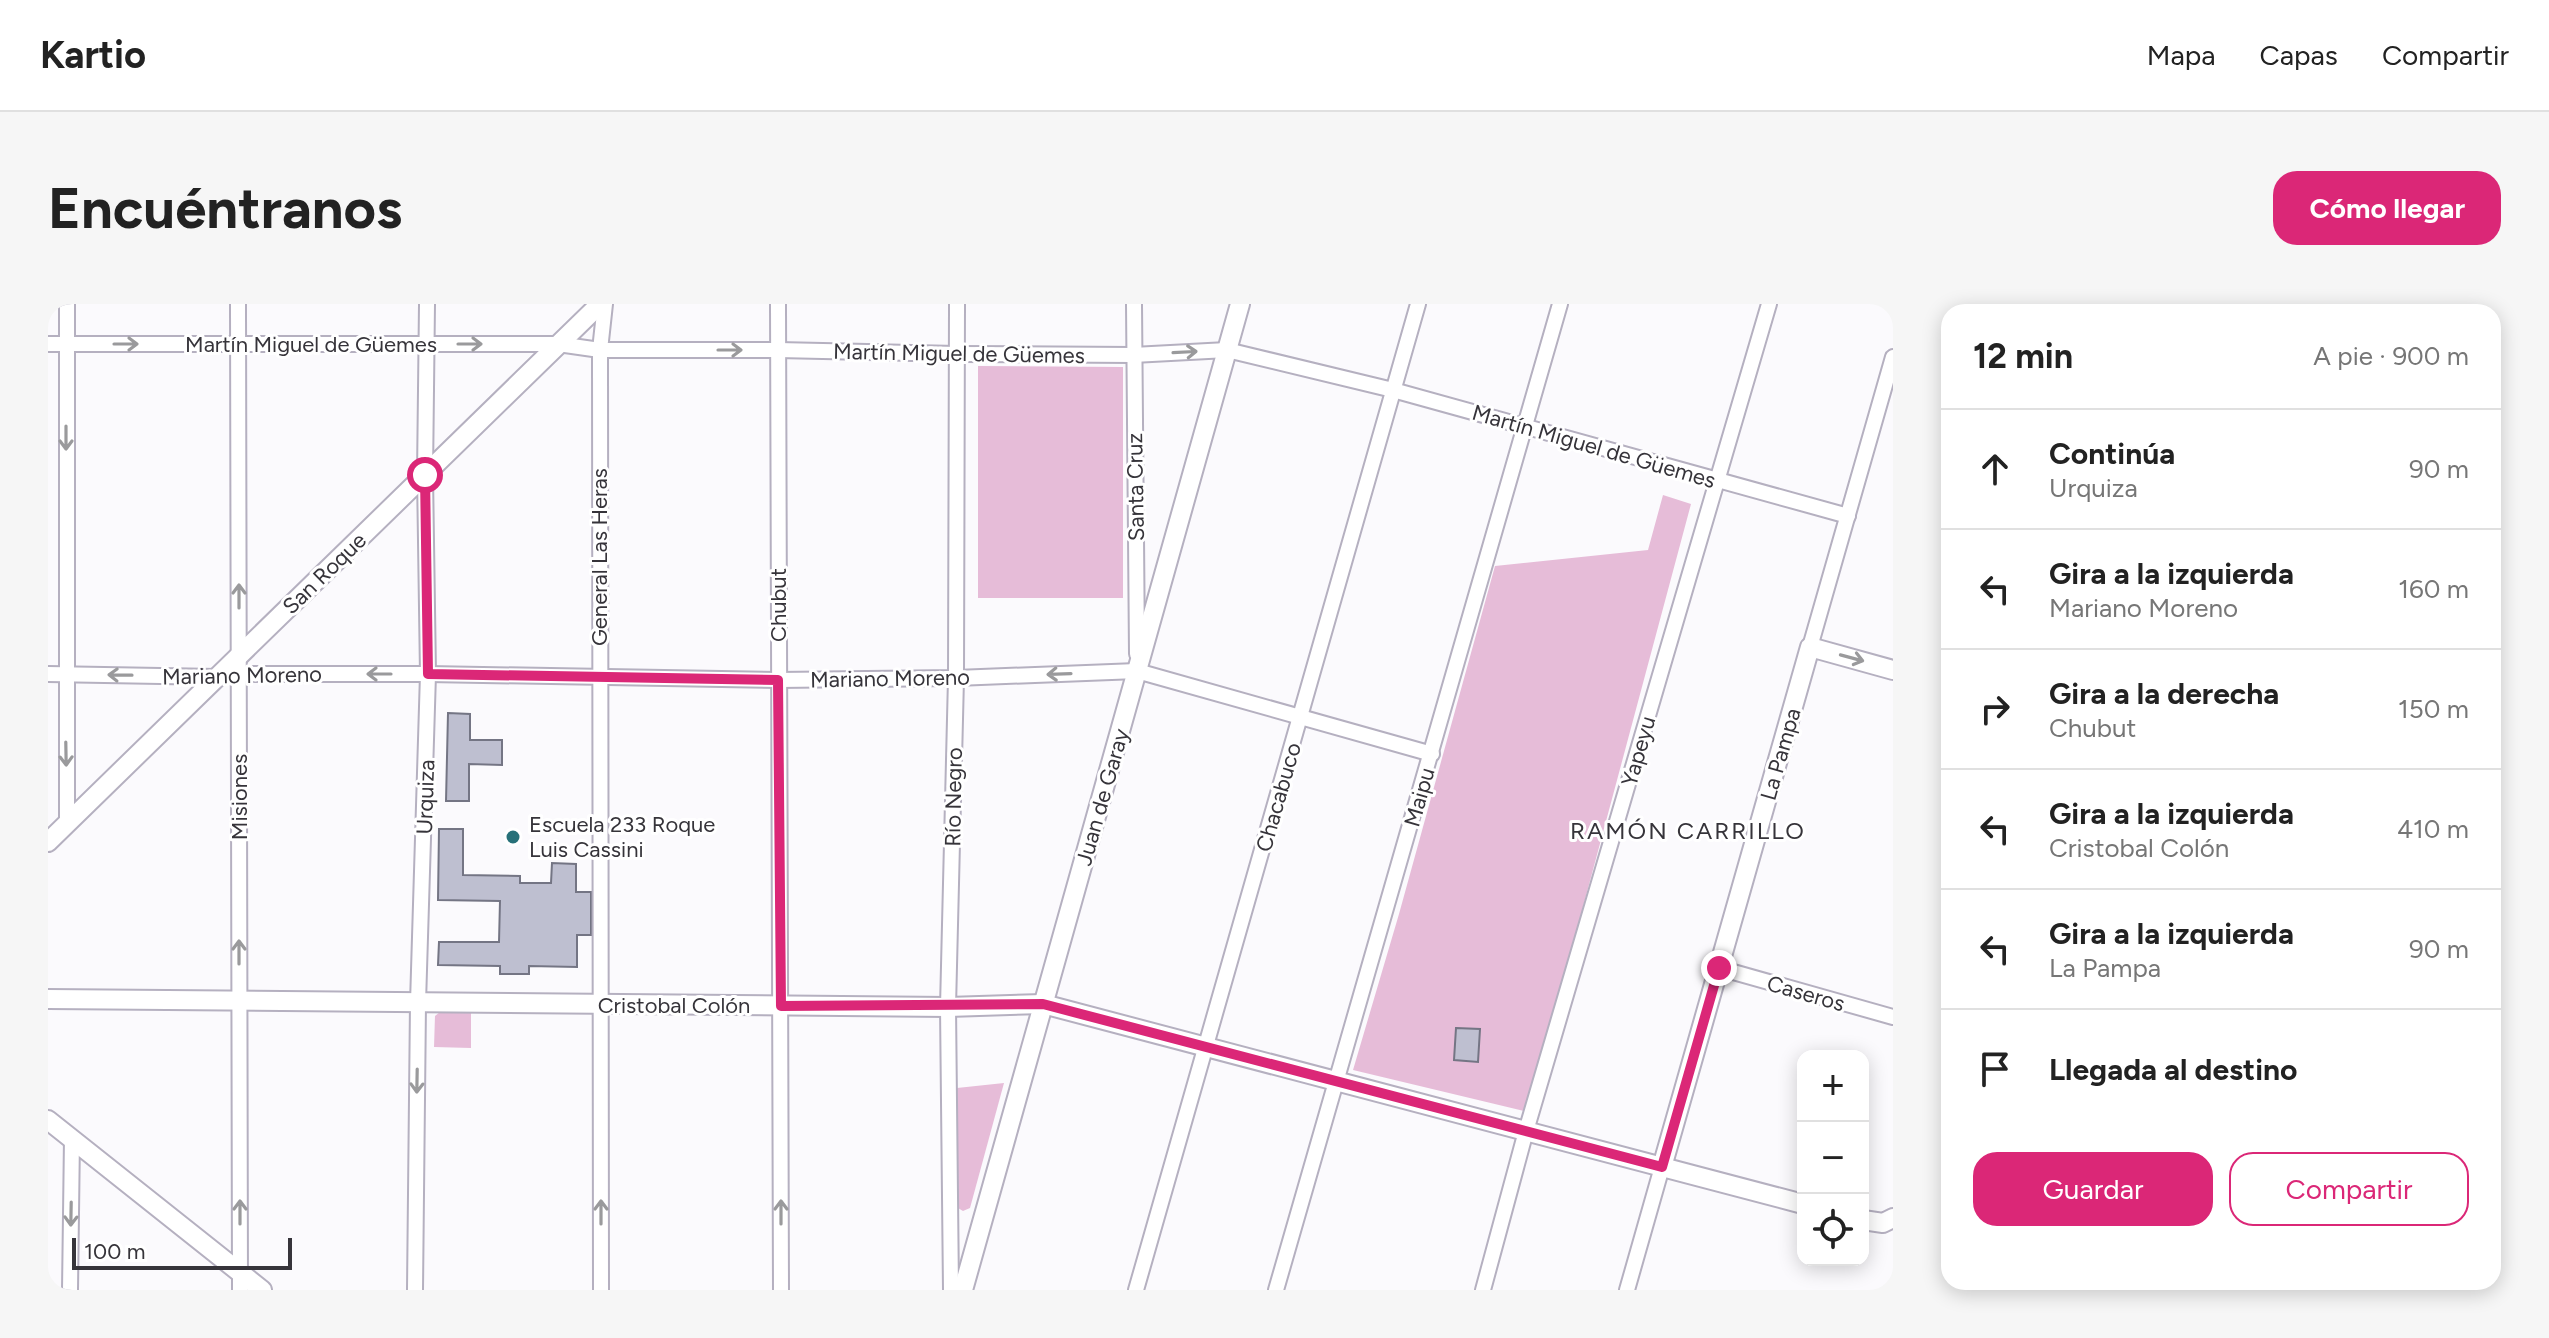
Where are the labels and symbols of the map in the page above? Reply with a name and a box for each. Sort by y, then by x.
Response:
street label: Martín Miguel de Güemes [185,331,437,358]
one-way arrow [112,336,139,352]
one-way arrow [456,336,483,352]
street label: Martín Miguel de Güemes [833,338,1085,369]
one-way arrow [716,342,743,358]
one-way arrow [1172,345,1198,360]
street label: Martín Miguel de Güemes [1469,399,1719,494]
one-way arrow [58,424,74,451]
street label: Santa Cruz [1121,433,1150,541]
route start [407,457,443,493]
street label: General Las Heras [586,468,613,646]
street label: San Roque [277,527,372,620]
street label: Chubut [765,568,792,642]
one-way arrow [231,583,247,610]
one-way arrow [1838,652,1864,667]
street label: Mariano Moreno [162,661,322,690]
street label: Mariano Moreno [810,664,970,693]
one-way arrow [366,666,393,682]
one-way arrow [1046,666,1073,681]
one-way arrow [107,668,134,683]
street label: La Pampa [1754,705,1807,803]
street label: Yapeyu [1616,713,1661,789]
street label: Juan de Garay [1070,725,1135,869]
street label: Chacabuco [1250,739,1307,855]
one-way arrow [58,740,74,767]
street label: Río Negro [939,747,968,847]
street label: Misiones [226,754,253,840]
street label: Urquiza [411,759,440,835]
street label: Maipu [1398,764,1441,830]
place label: Escuela 233 Roque Luis Cassini [529,811,715,863]
district label: RAMÓN CARRILLO [1570,816,1806,845]
marker: Escuela 233 Roque Luis Cassini [504,828,522,846]
one-way arrow [231,939,247,966]
route end [1701,950,1737,986]
street label: Caseros [1764,970,1848,1017]
street label: Cristobal Colón [598,992,750,1019]
one-way arrow [409,1067,425,1094]
one-way arrow [232,1199,248,1226]
one-way arrow [593,1199,609,1226]
one-way arrow [773,1199,789,1226]
one-way arrow [63,1200,78,1227]
scale bar [72,1234,292,1270]

